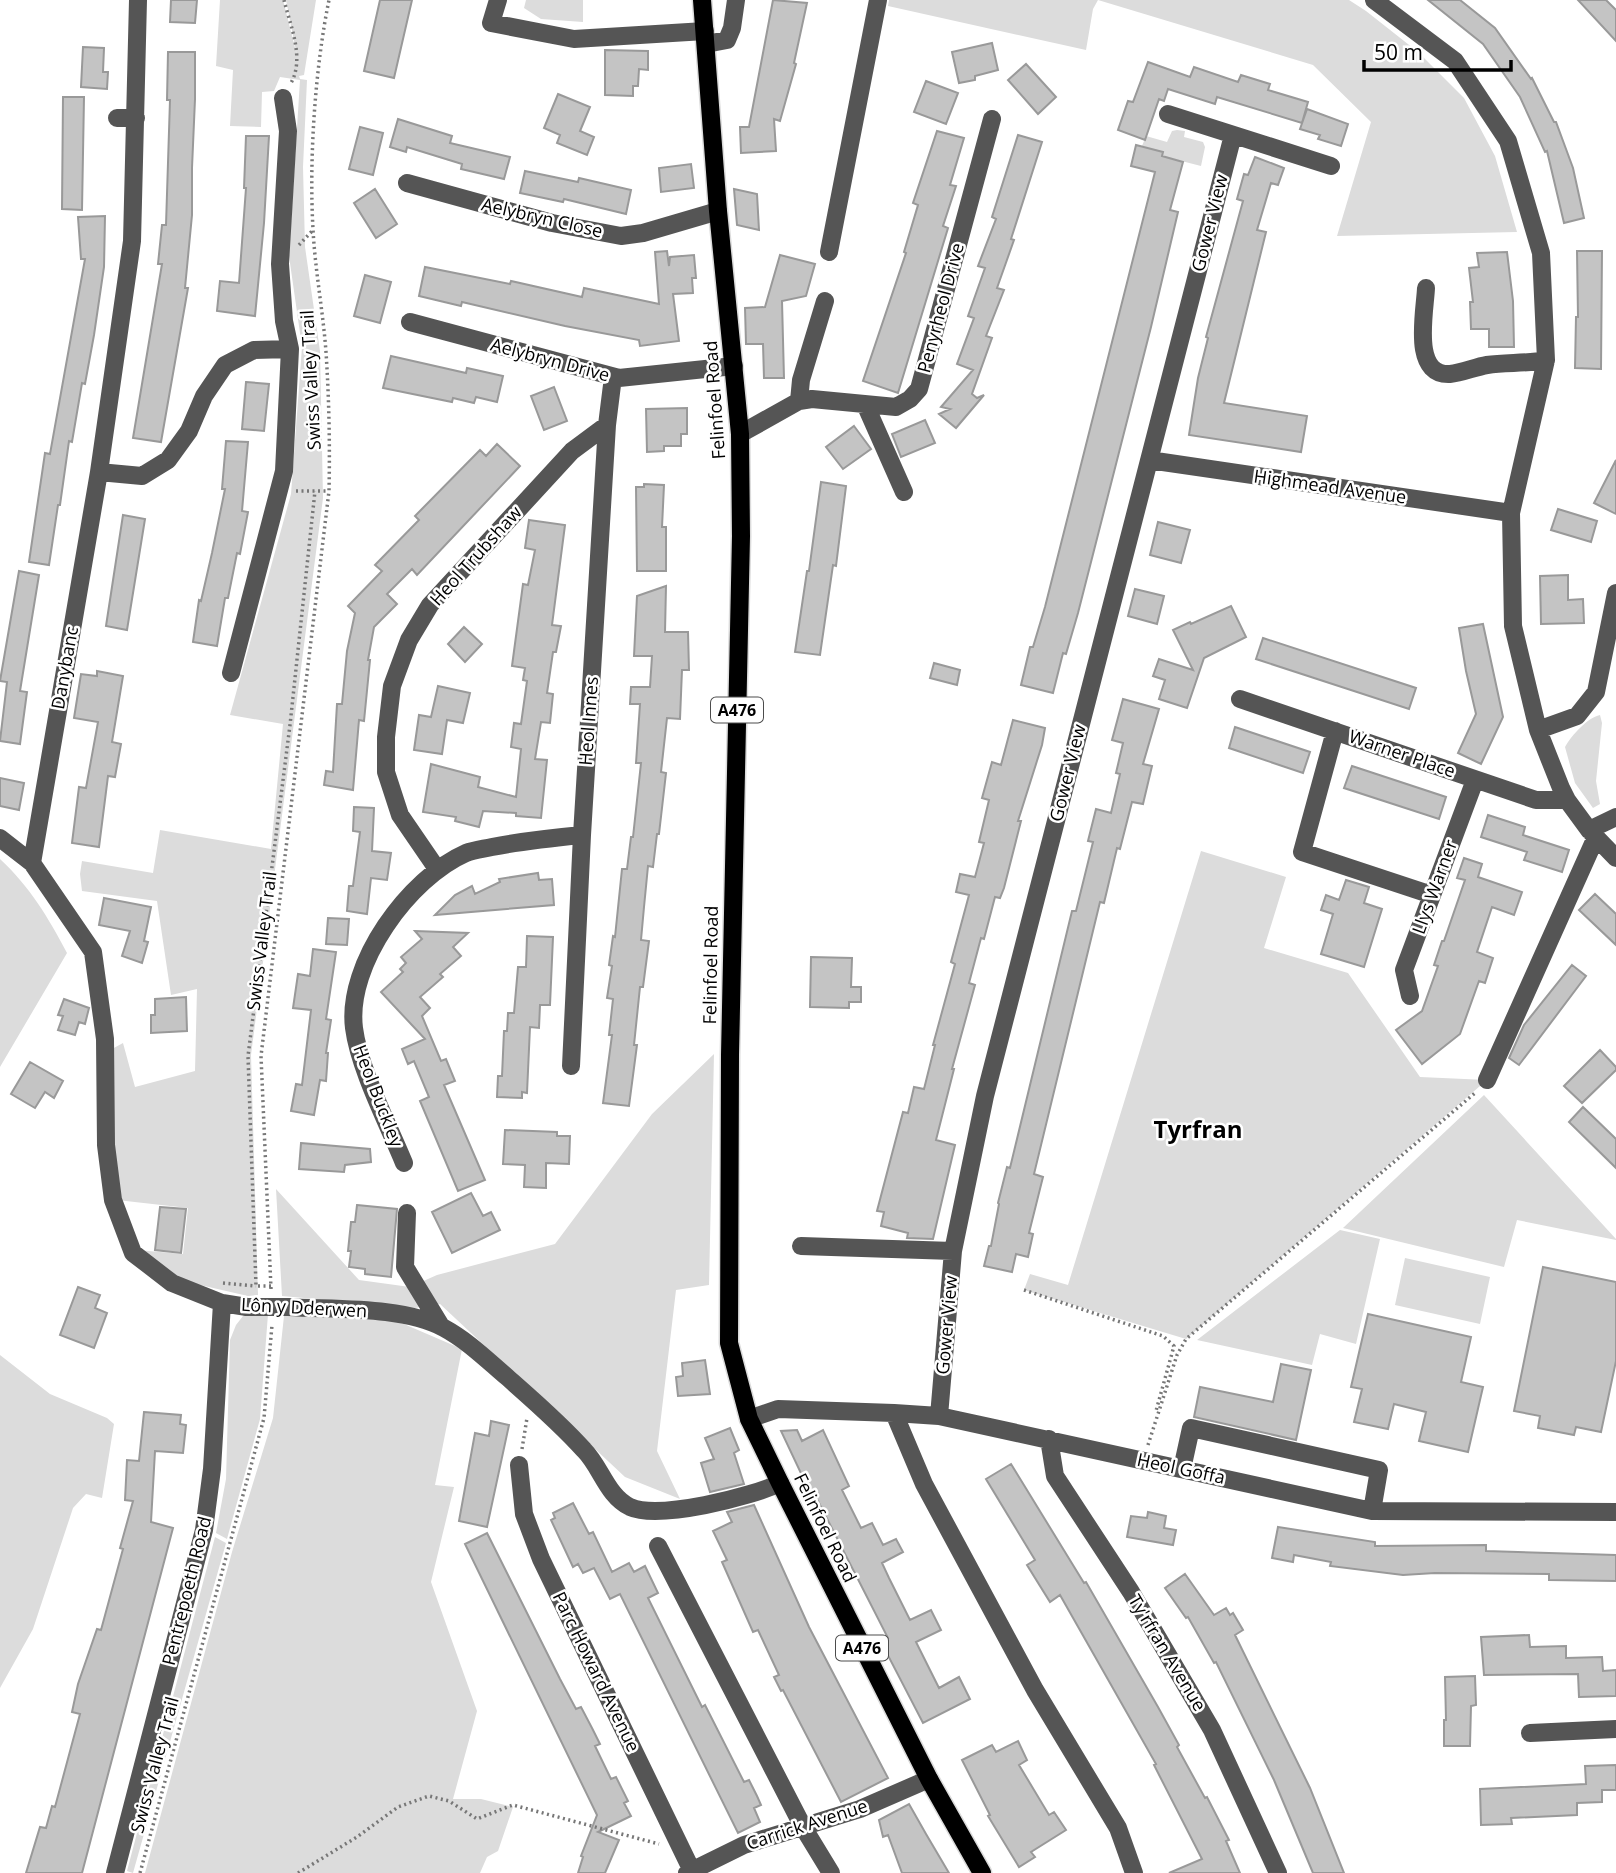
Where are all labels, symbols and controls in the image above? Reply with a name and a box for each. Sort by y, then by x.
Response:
scale bar [1364,28,1511,72]
text: 50 m [1374,38,1423,66]
street label: Gower View [1185,172,1233,274]
street label: Aelybryn Close [479,191,605,243]
street label: Penyrheol Drive [911,240,969,375]
street label: Swiss Valley Trail [294,309,326,451]
street label: Aelybryn Drive [488,332,612,386]
street label: Felinfoel Road [698,340,730,460]
street label: Highmead Avenue [1252,463,1408,509]
street label: Heol Trubshaw [424,500,526,610]
street label: Danybanc [45,624,83,711]
street label: Heol Innes [573,676,603,766]
road number: A476 [711,698,763,722]
street label: Gower View [1043,722,1091,824]
street label: Warner Place [1346,724,1459,783]
street label: Llys Warner [1406,836,1462,937]
street label: Swiss Valley Trail [241,870,281,1012]
street label: Felinfoel Road [697,905,723,1025]
street label: Heol Buckley [348,1041,410,1151]
district label: Tyrfran [1154,1112,1242,1145]
street label: Gower View [930,1274,962,1375]
street label: Lôn y Dderwen [240,1292,368,1322]
street label: Heol Goffa [1135,1447,1227,1489]
street label: Felinfoel Road [789,1469,863,1586]
street label: Pentrepoeth Road [156,1514,216,1668]
street label: Parc Howard Avenue [548,1588,646,1756]
street label: Ty'rfran Avenue [1124,1590,1212,1715]
road number: A476 [836,1636,888,1660]
street label: Swiss Valley Trail [124,1694,184,1836]
street label: Carrick Avenue [743,1793,870,1855]

